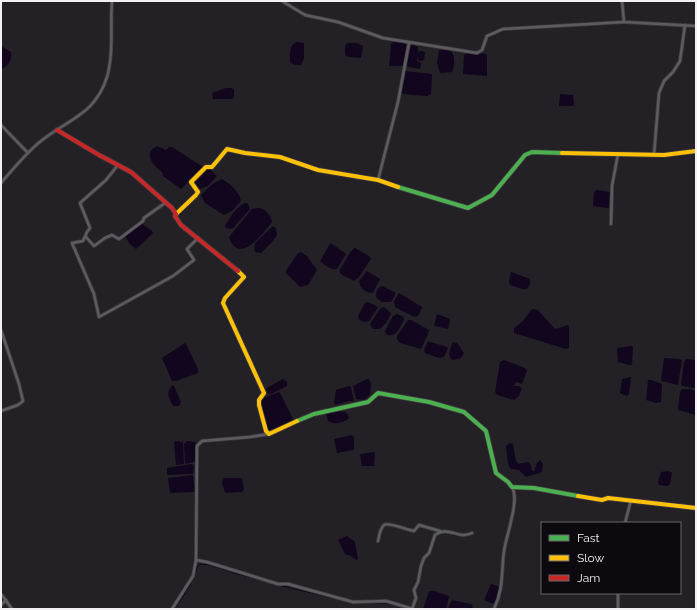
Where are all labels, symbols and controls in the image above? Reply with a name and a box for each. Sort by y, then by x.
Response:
legend [541,522,681,594]
text: Fast [577,531,600,545]
text: Slow [577,551,604,565]
text: Jam [577,571,600,585]

